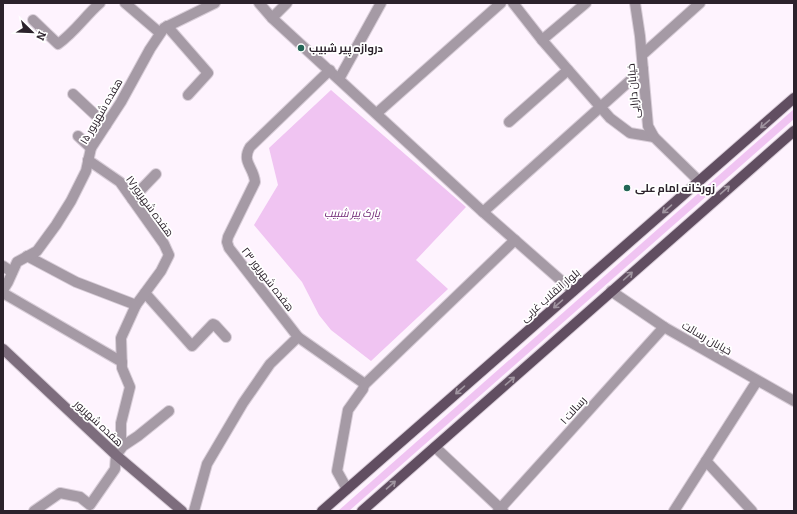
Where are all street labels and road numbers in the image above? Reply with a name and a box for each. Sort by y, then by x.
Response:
street label: خیابان دارایی [625,63,642,119]
street label: هفده شهریور ۱۵ [77,76,125,146]
street label: هفده شهریور۱۷ [123,173,176,239]
street label: هفده شهریور ۲۳ [239,245,297,314]
street label: بلوار انقلاب غربی [518,266,583,325]
street label: خیابان رسالت [679,319,734,358]
street label: رسالت ۱ [558,394,589,427]
street label: هفده شهریور [71,397,126,449]

